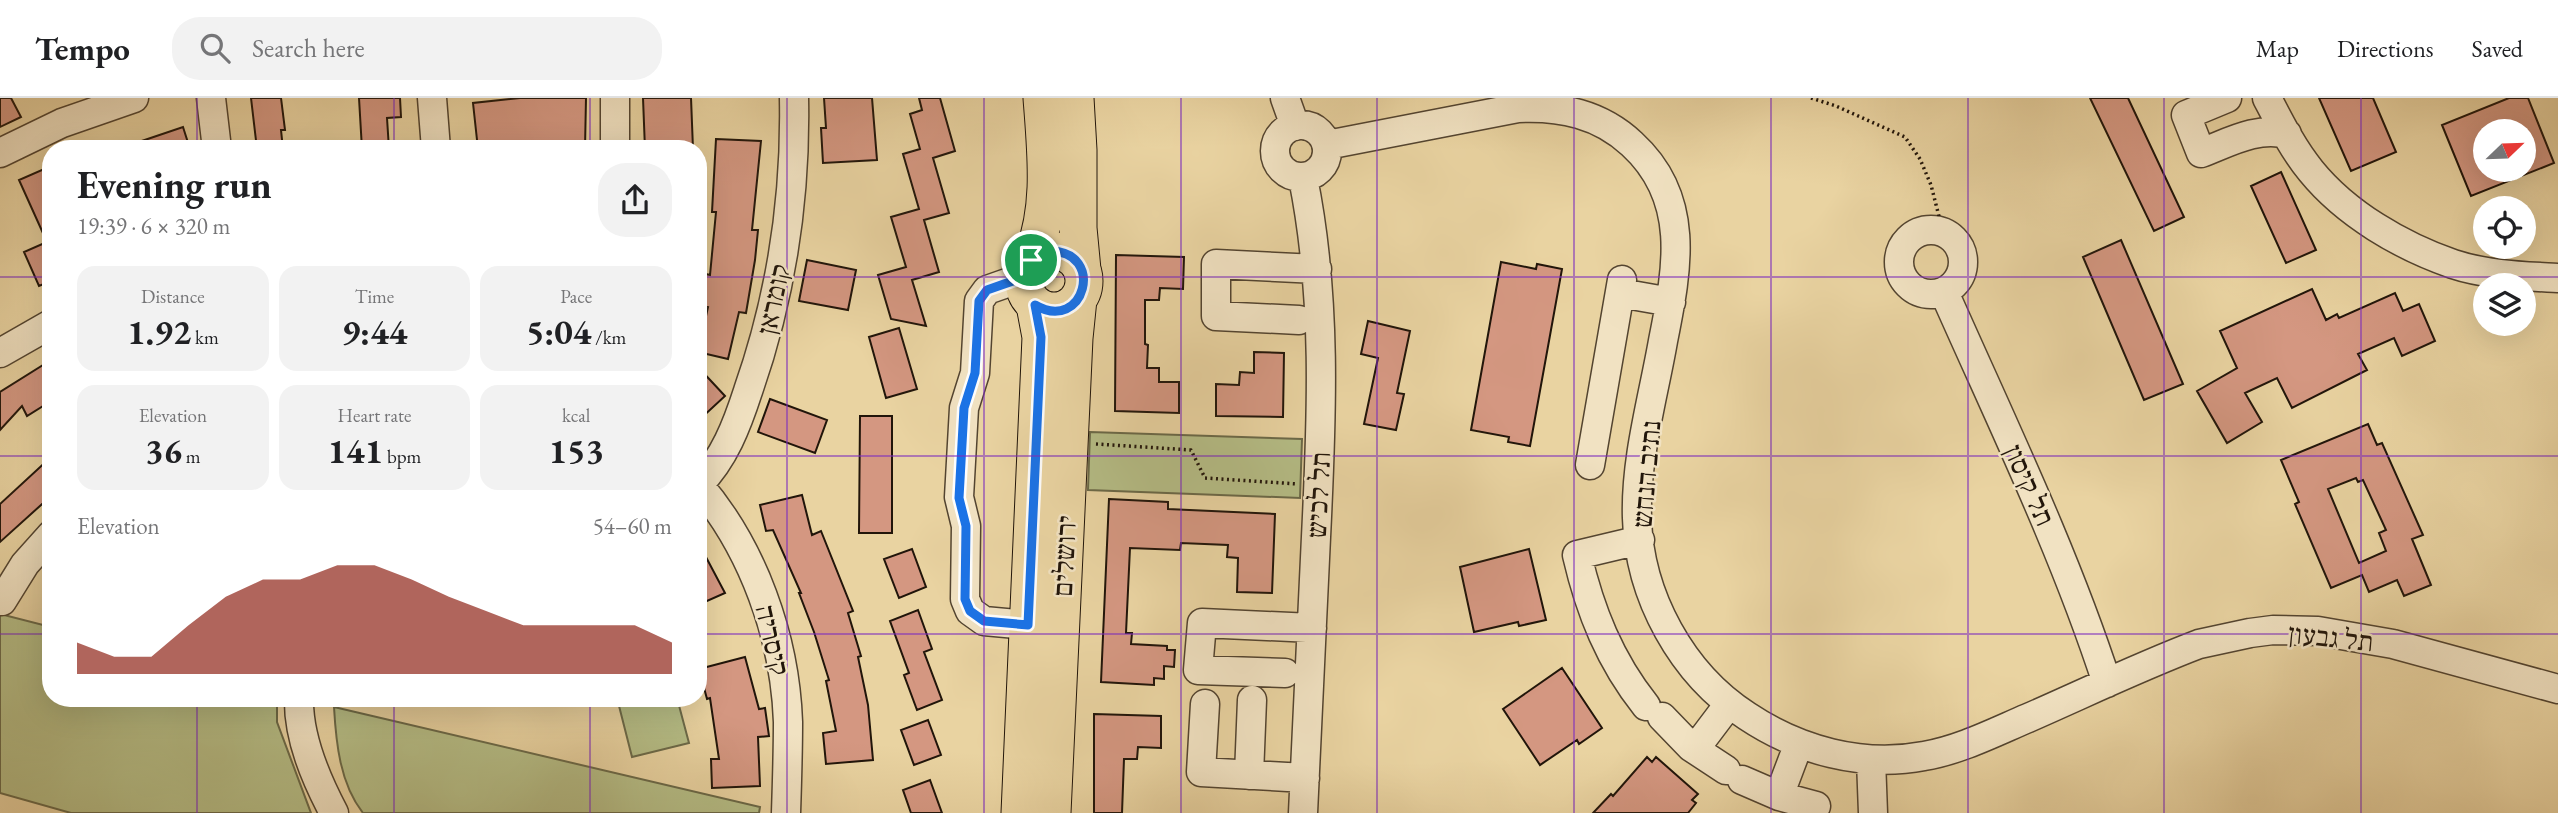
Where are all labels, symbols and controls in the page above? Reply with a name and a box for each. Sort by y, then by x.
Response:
search box [172,17,662,80]
text: Tempo [35,27,130,70]
icon: search [196,29,234,67]
text: Search here [252,31,365,65]
text: Map [2256,33,2299,64]
text: Directions [2337,33,2434,64]
text: Saved [2472,33,2523,64]
north arrow [2473,119,2536,182]
map controls [2473,119,2536,336]
text: Evening run [77,160,272,209]
button: share [598,163,672,237]
button: locate [2473,196,2536,259]
text: 19:39 · 6 × 320 m [77,211,230,241]
pin [1001,230,1061,290]
icon: arrive [1012,241,1050,279]
street label: קומראן [748,260,798,338]
button: layers [2473,273,2536,336]
text: Distance [141,284,205,309]
text: Time [355,284,394,309]
text: Pace [560,284,592,309]
text: 1.92 [127,309,191,354]
text: 9:44 [342,309,407,354]
text: 5:04 [526,309,591,354]
text: km [191,325,219,350]
text: /km [591,325,626,350]
text: Elevation [139,403,207,428]
text: Heart rate [338,403,411,428]
text: kcal [562,403,590,428]
street label: נתיב הנחש [1623,419,1669,529]
text: 36 [145,428,182,473]
text: 141 [328,428,383,473]
text: 153 [548,428,604,473]
street label: תל קיסון [1996,439,2064,531]
text: m [182,444,201,469]
text: bpm [383,444,421,469]
street label: תל לכיש [1298,451,1338,539]
text: Elevation [77,511,160,541]
text: 54–60 m [593,511,672,541]
street label: ירושלים [1044,514,1084,598]
street label: קיסריה [747,601,799,679]
street label: תל גבעון [2287,615,2375,659]

